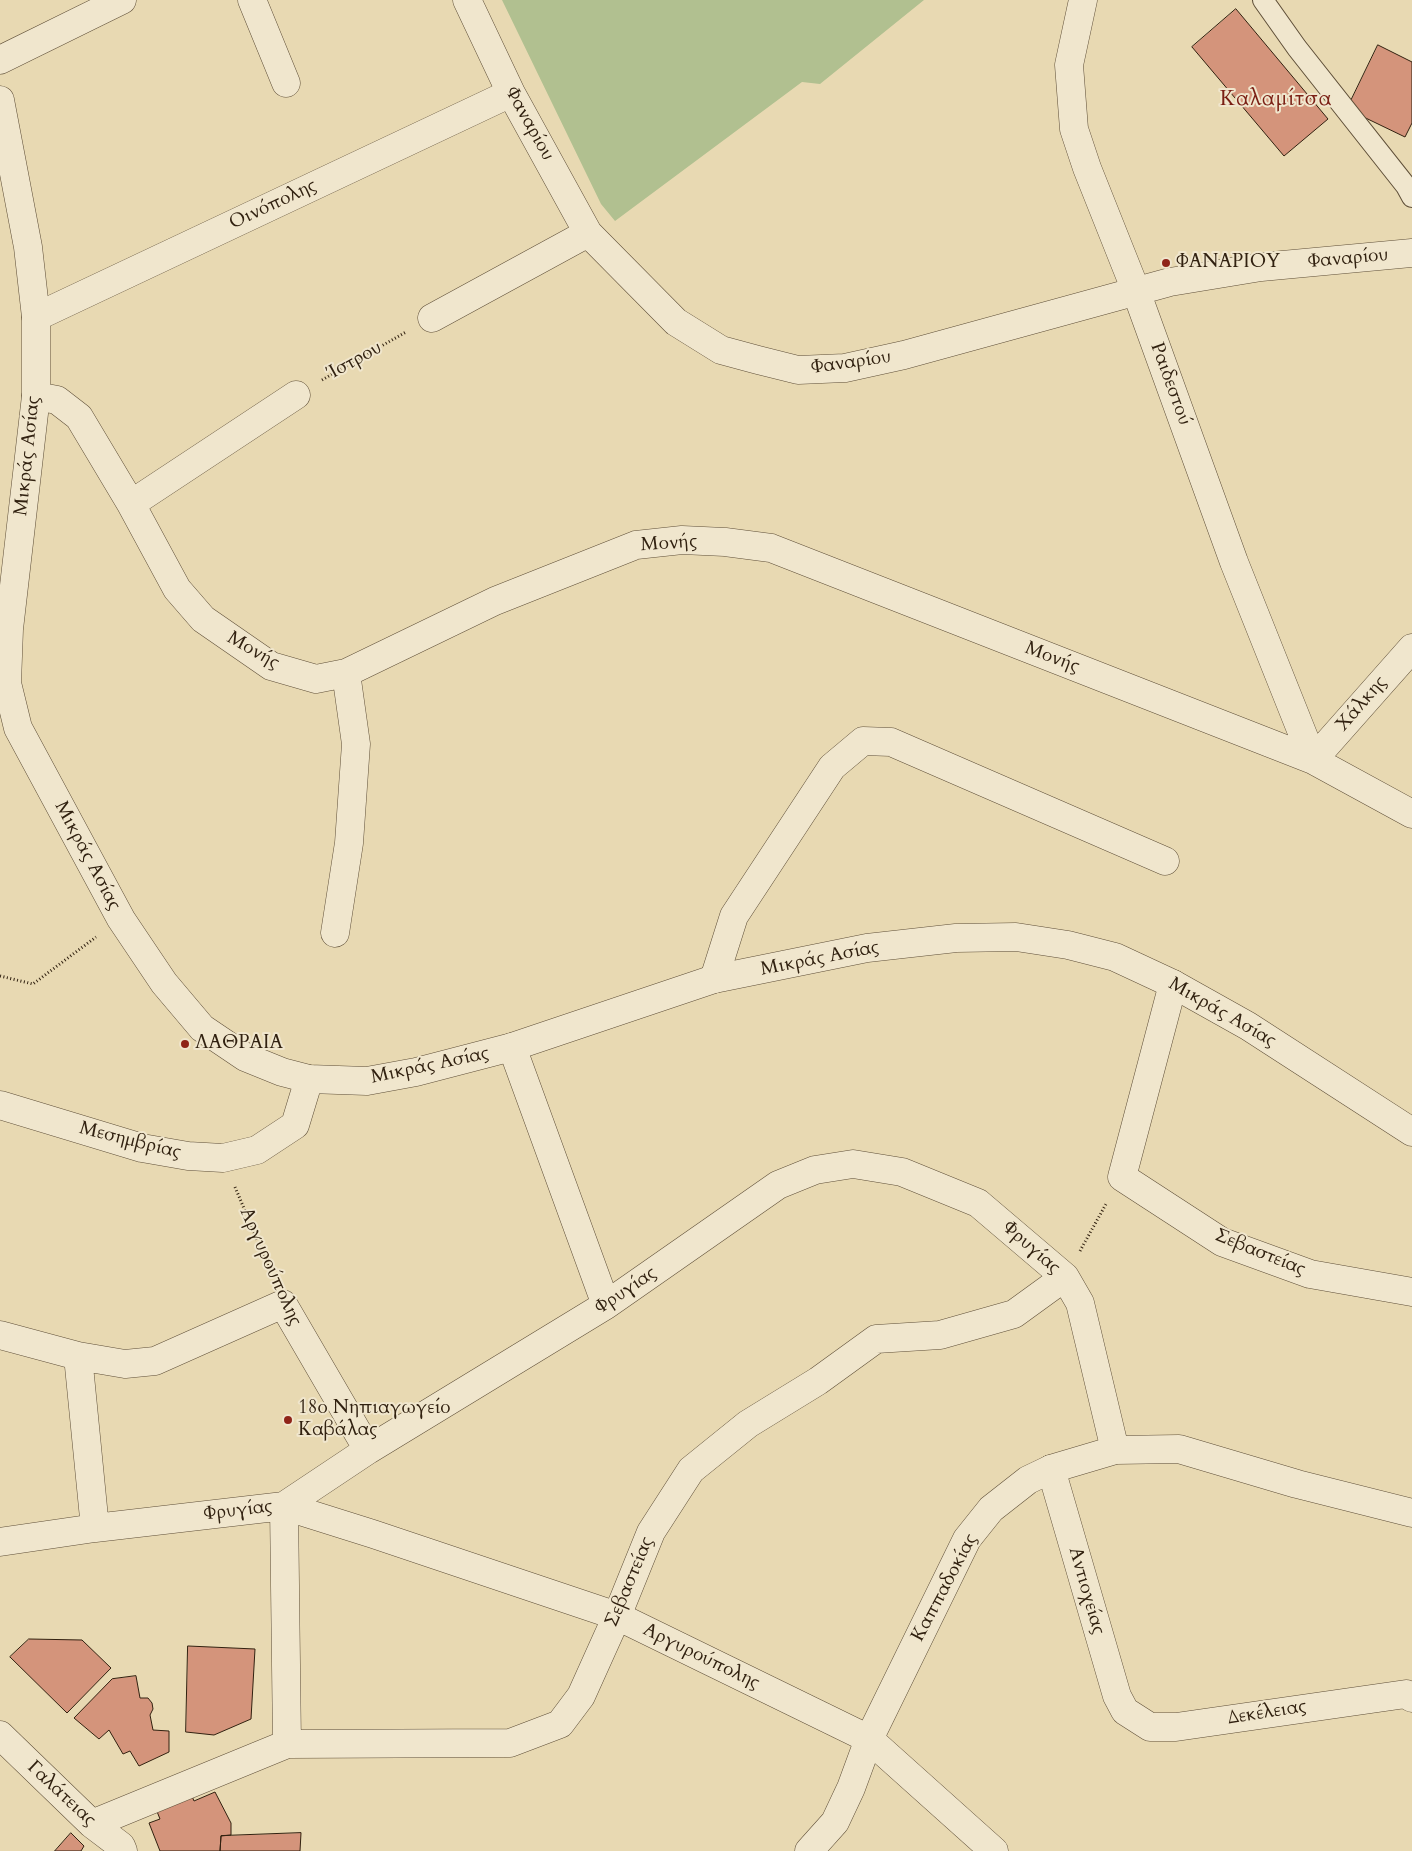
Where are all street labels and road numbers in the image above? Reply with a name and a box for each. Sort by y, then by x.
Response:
street label: Φαναρίου [499,83,559,165]
street label: Οινόπολης [226,175,320,235]
street label: Φαναρίου [1307,244,1389,274]
street label: Ίστρου [324,337,386,385]
street label: Ραιδεστού [1145,340,1195,428]
street label: Φαναρίου [809,346,893,380]
street label: Μικράς Ασίας [10,395,46,517]
street label: Μονής [640,531,698,557]
street label: Μονής [223,627,283,675]
street label: Μονής [1022,637,1082,679]
street label: Χάλκης [1332,672,1392,736]
street label: Μικράς Ασίας [49,798,125,914]
street label: Μικράς Ασίας [759,936,881,982]
street label: Μικράς Ασίας [1164,973,1280,1053]
street label: Μικράς Ασίας [369,1042,491,1090]
street label: Μεσημβρίας [77,1117,183,1165]
street label: Αργυρούπολης [234,1204,306,1330]
street label: Φρυγίας [997,1217,1065,1279]
street label: Σεβαστείας [1211,1225,1309,1281]
street label: Φρυγίας [591,1262,661,1320]
street label: Φρυγίας [202,1495,274,1527]
street label: Καππαδοκίας [907,1530,983,1646]
street label: Σεβαστείας [601,1534,659,1630]
street label: Αντιοχείας [1063,1545,1109,1637]
street label: Αργυρούπολης [639,1619,763,1695]
street label: Δεκέλειας [1226,1696,1308,1730]
street label: Γαλάτειας [22,1756,100,1832]

